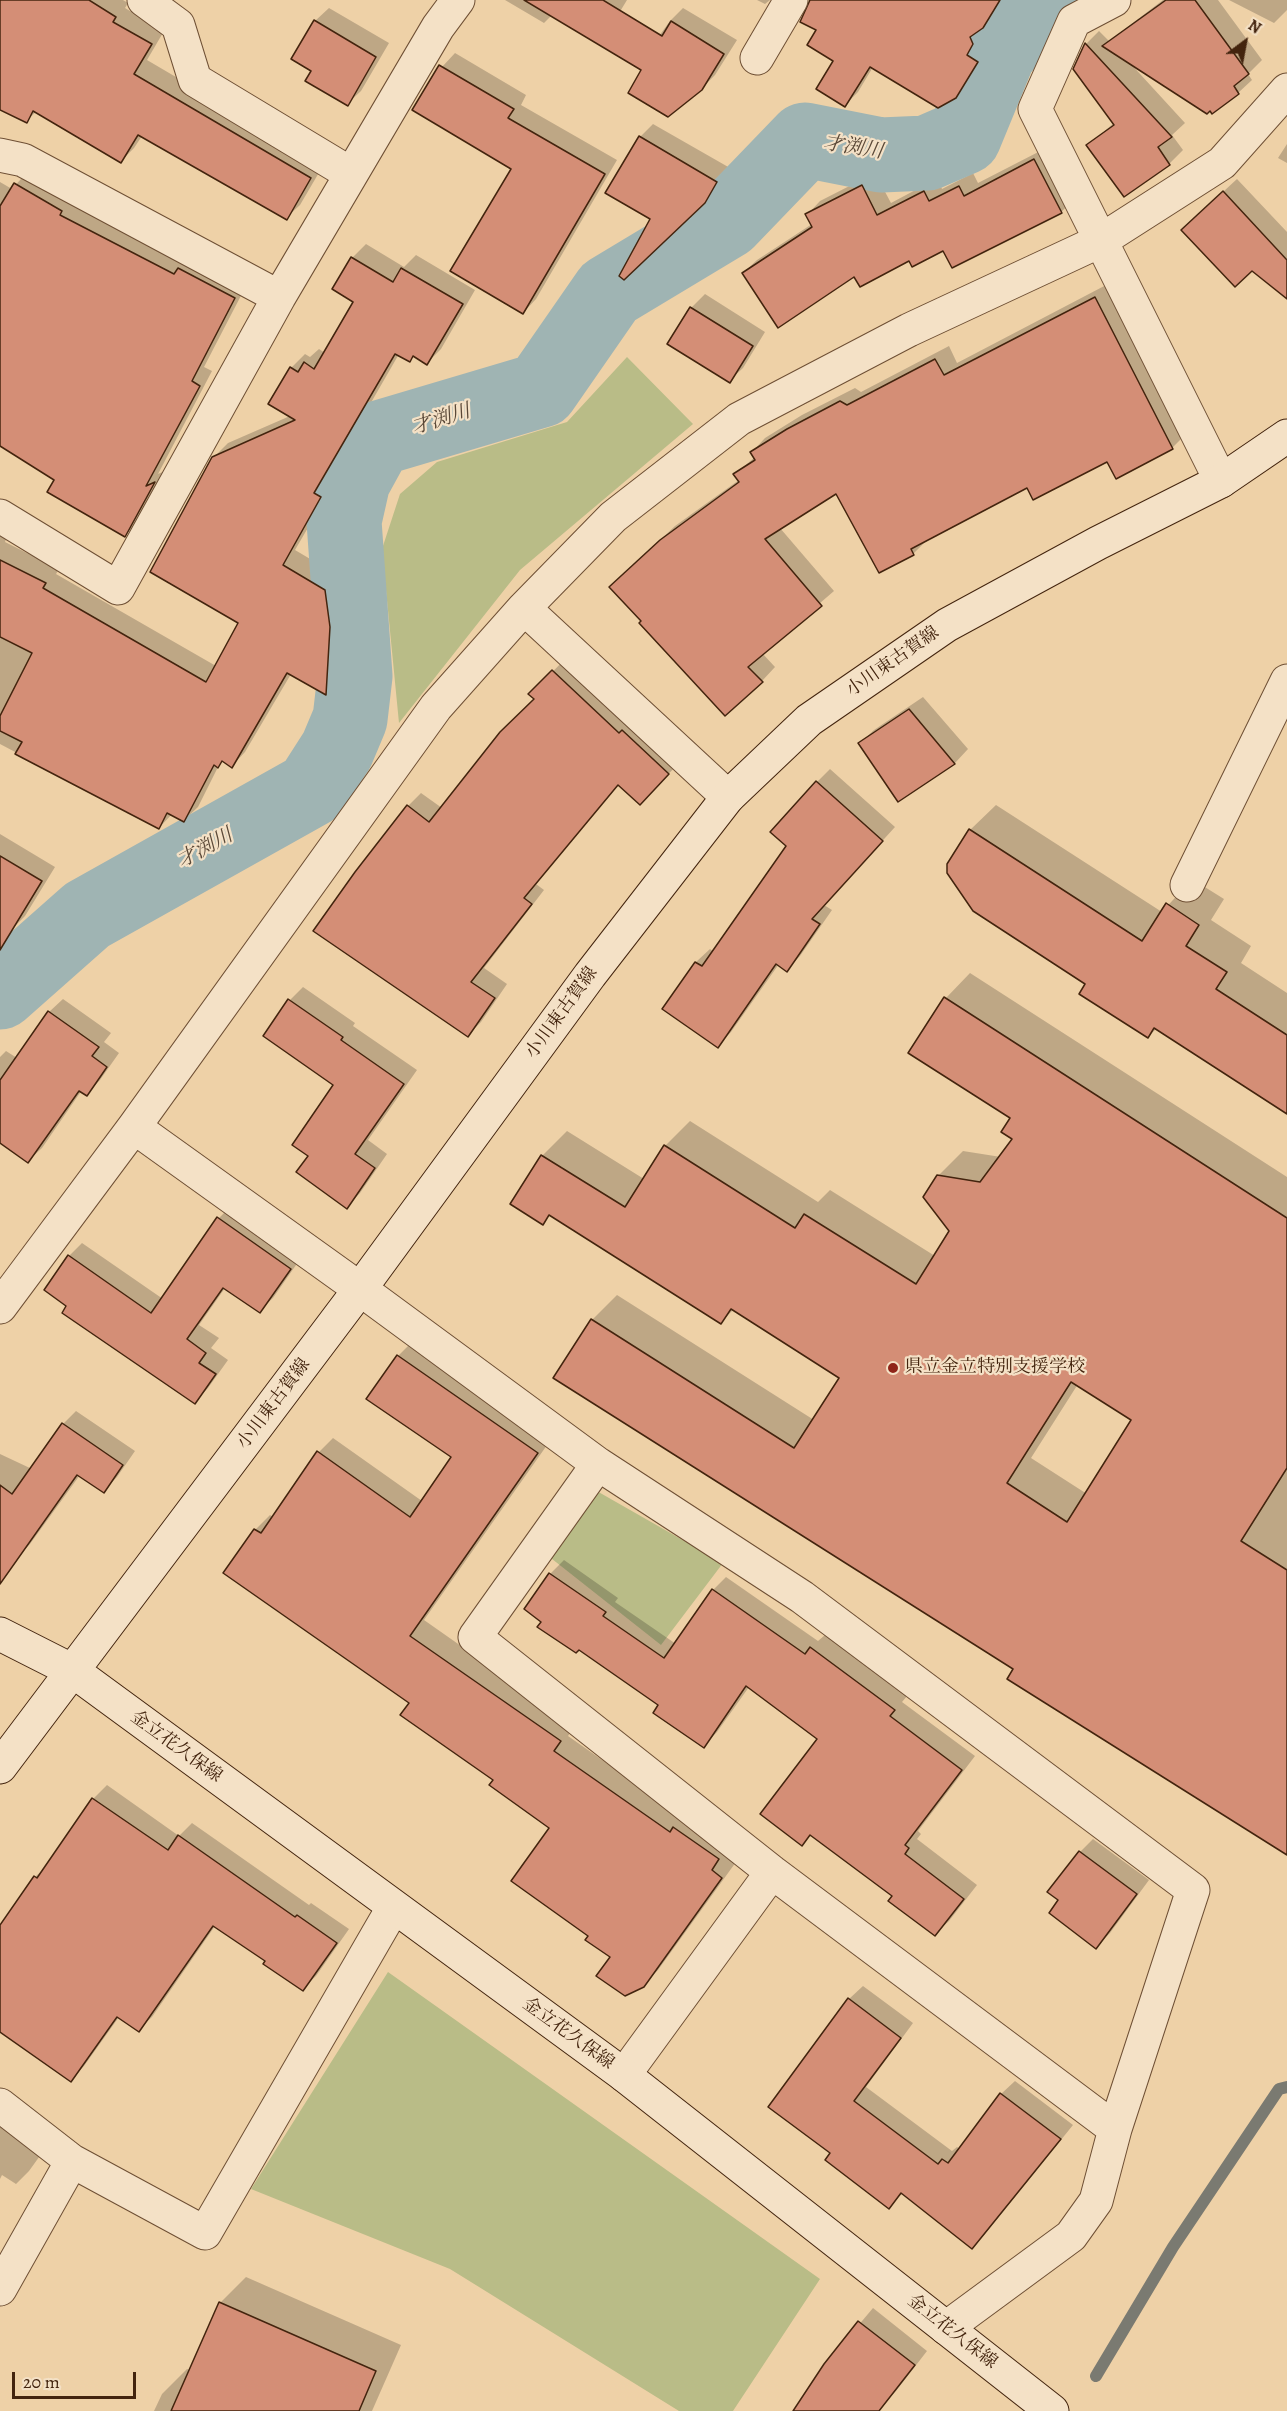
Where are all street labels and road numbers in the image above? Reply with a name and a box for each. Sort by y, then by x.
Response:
street label: 小川東古賀線 [843,622,943,702]
street label: 小川東古賀線 [522,963,602,1063]
street label: 小川東古賀線 [233,1354,315,1454]
street label: 金立花久保線 [126,1707,226,1787]
street label: 金立花久保線 [518,1994,618,2074]
street label: 金立花久保線 [903,2290,1001,2374]

